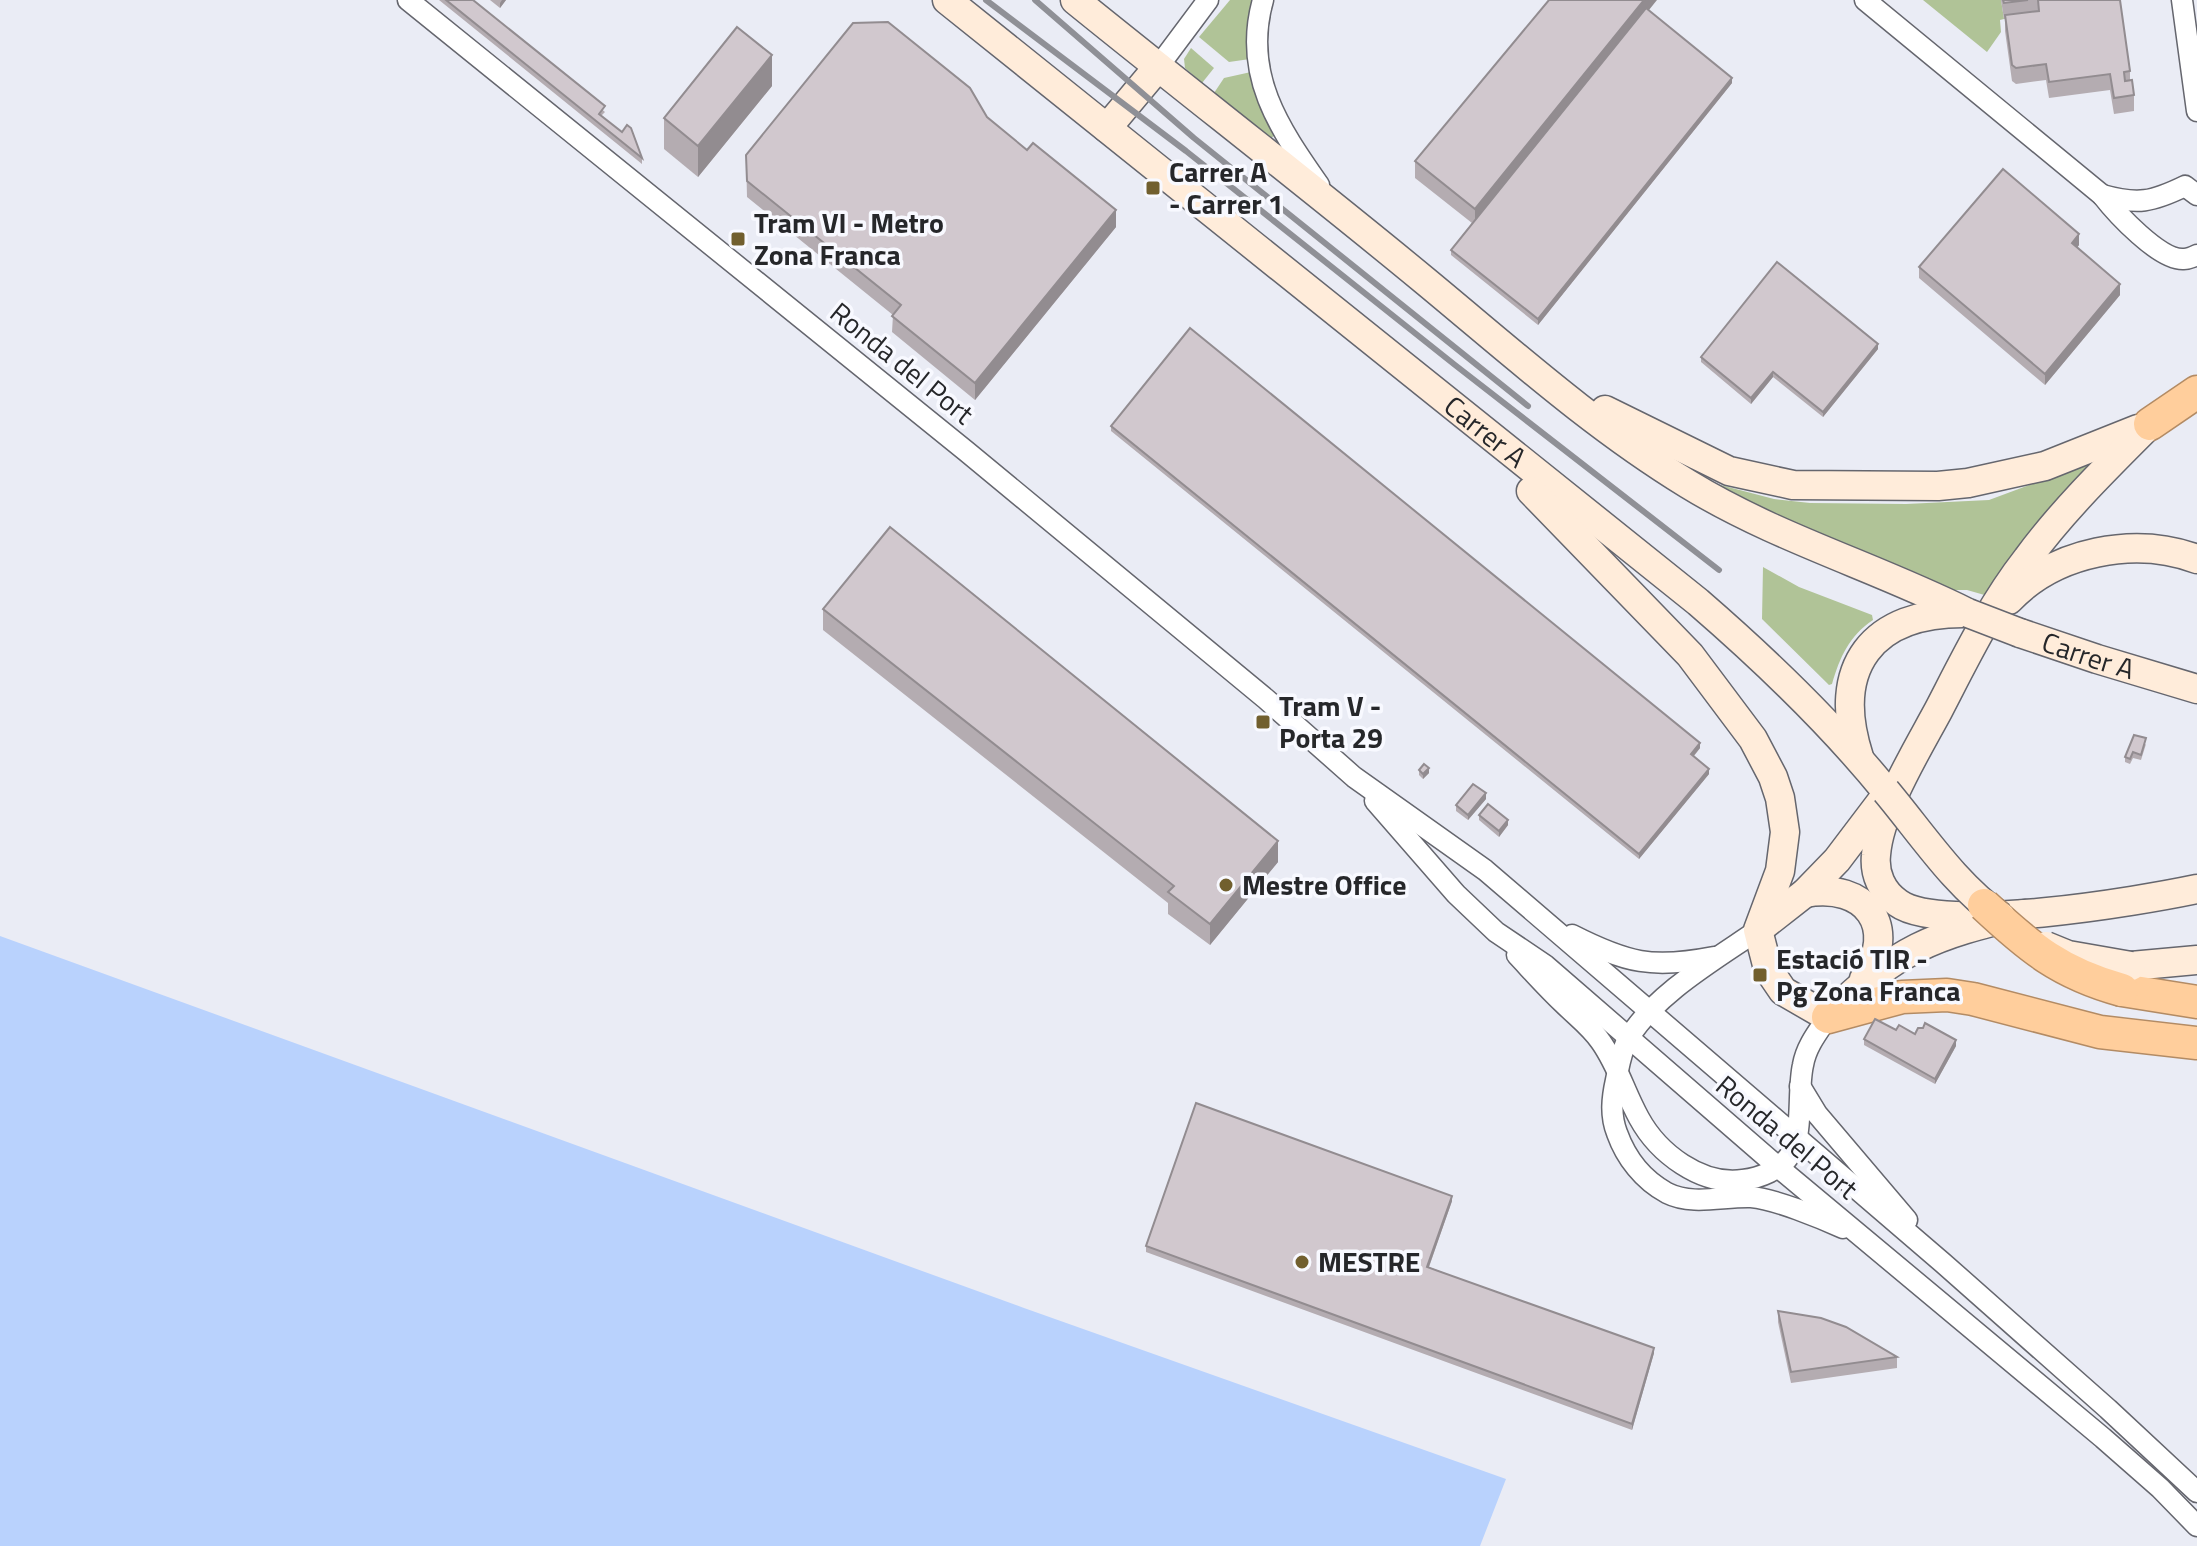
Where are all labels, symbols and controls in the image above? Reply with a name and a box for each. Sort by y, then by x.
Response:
place label: Carrer A - Carrer 1 [1169,150,1283,225]
marker: Carrer A - Carrer 1 [1144,179,1162,197]
place label: Tram VI - Metro Zona Franca [754,201,944,276]
marker: Tram VI - Metro Zona Franca [729,230,747,248]
street label: Ronda del Port [821,291,984,434]
street label: Carrer A [1435,385,1536,478]
street label: Carrer A [2036,620,2140,690]
place label: Tram V - Porta 29 [1279,684,1383,759]
marker: Tram V - Porta 29 [1254,713,1272,731]
place label: Mestre Office [1242,863,1407,906]
marker: Mestre Office [1217,876,1235,894]
place label: Estació TIR - Pg Zona Franca [1776,937,1961,1012]
marker: Estació TIR - Pg Zona Franca [1751,966,1769,984]
street label: Ronda del Port [1707,1064,1868,1209]
place label: MESTRE [1318,1240,1420,1283]
marker: MESTRE [1293,1253,1311,1271]

